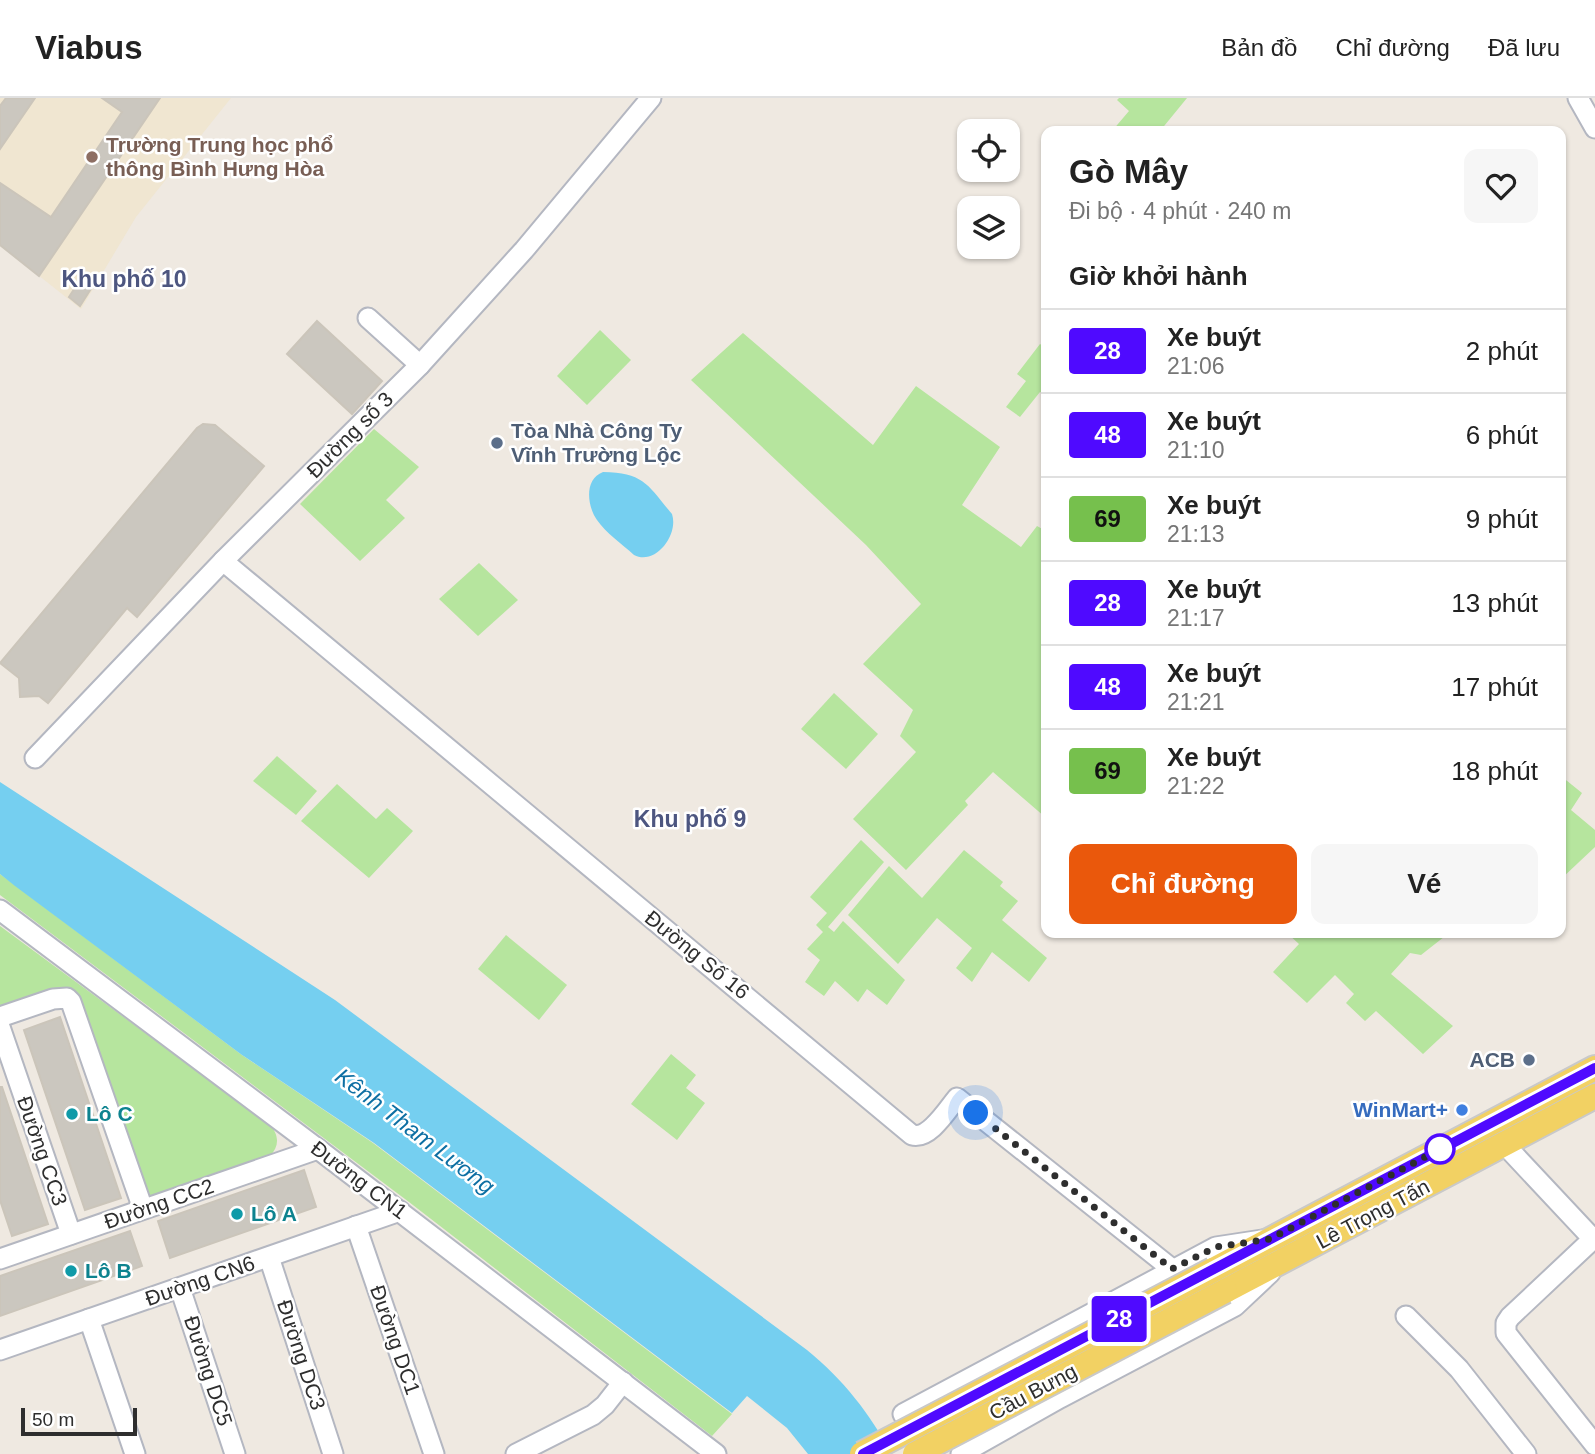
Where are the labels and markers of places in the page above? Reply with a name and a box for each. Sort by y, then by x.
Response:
place label: Trường Trung học phổ thông Bình Hưng Hòa [106,133,333,180]
marker: Trường Trung học phổ thông Bình Hưng Hòa [84,149,100,165]
place label: Tòa Nhà Công Ty Vĩnh Trường Lộc [511,419,682,466]
marker: Tòa Nhà Công Ty Vĩnh Trường Lộc [489,435,505,451]
place label: ACB [1470,1048,1515,1071]
marker: ACB [1521,1052,1537,1068]
place label: WinMart+ [1353,1098,1448,1121]
place label: Lô C [86,1102,133,1125]
marker: WinMart+ [1454,1102,1470,1118]
marker: Lô C [64,1106,80,1122]
unlabelled marker [1425,1134,1455,1164]
place label: Lô A [251,1202,297,1225]
marker: Lô A [229,1206,245,1222]
place label: Lô B [85,1259,132,1282]
marker: Lô B [63,1263,79,1279]

